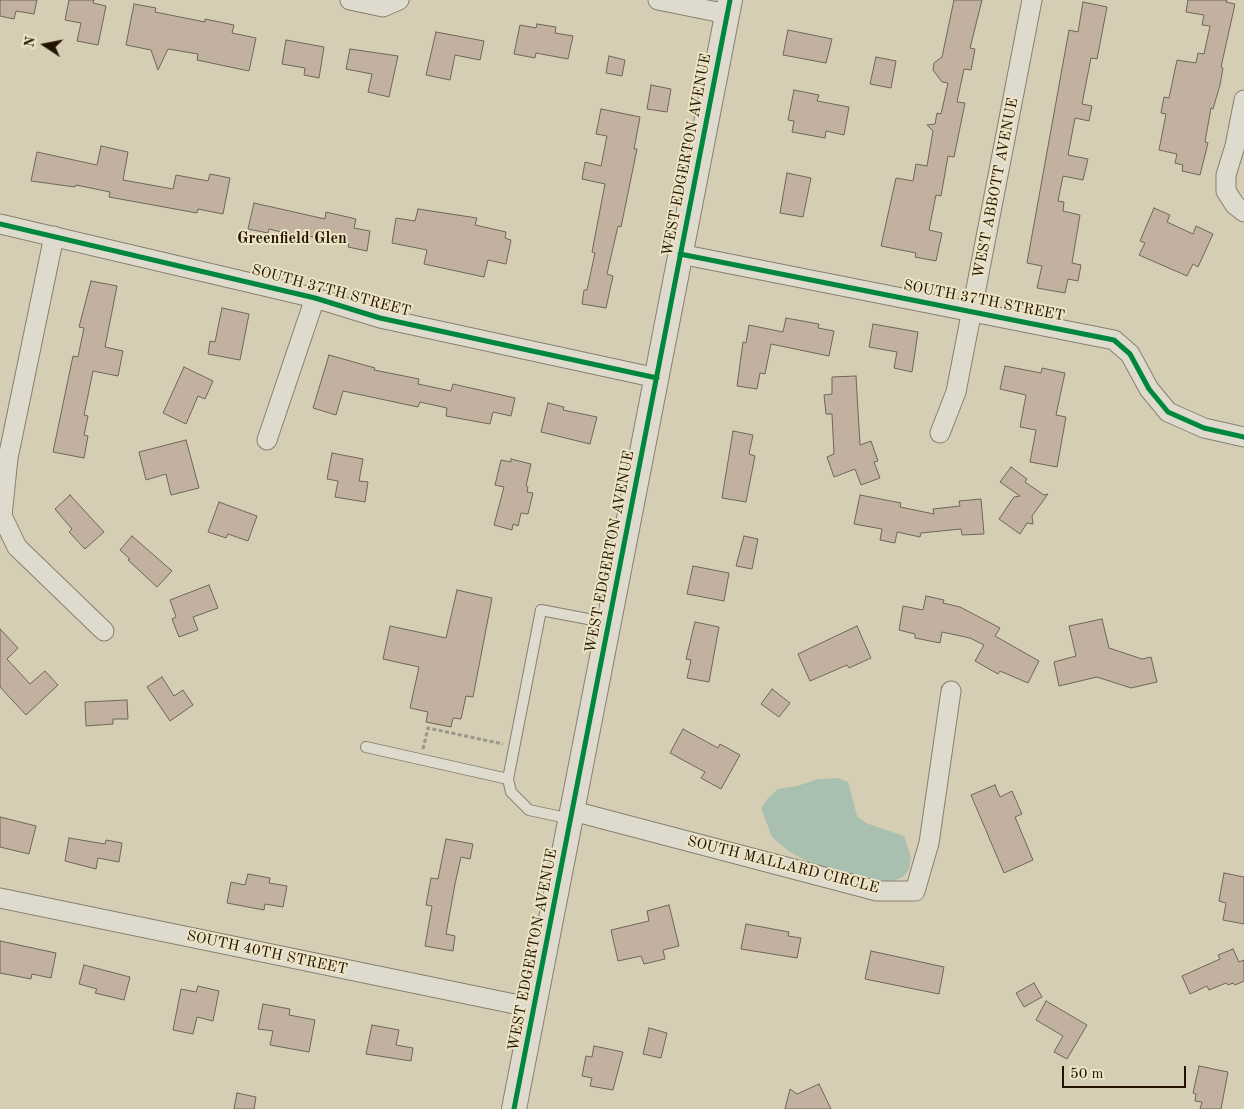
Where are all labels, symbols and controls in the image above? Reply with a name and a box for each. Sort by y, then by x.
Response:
north arrow [20,20,70,70]
text: N [22,36,38,49]
street label: WEST EDGERTON AVENUE [659,52,715,258]
street label: WEST ABBOTT AVENUE [970,96,1022,280]
district label: Greenfield Glen [237,229,347,249]
street label: SOUTH 37TH STREET [249,261,413,321]
street label: SOUTH 37TH STREET [902,277,1066,325]
street label: WEST EDGERTON AVENUE [582,449,638,655]
street label: SOUTH MALLARD CIRCLE [685,832,881,898]
street label: WEST EDGERTON AVENUE [505,847,561,1053]
street label: SOUTH 40TH STREET [185,927,349,979]
scale bar [1064,1056,1188,1088]
text: 50 m [1070,1067,1104,1082]

